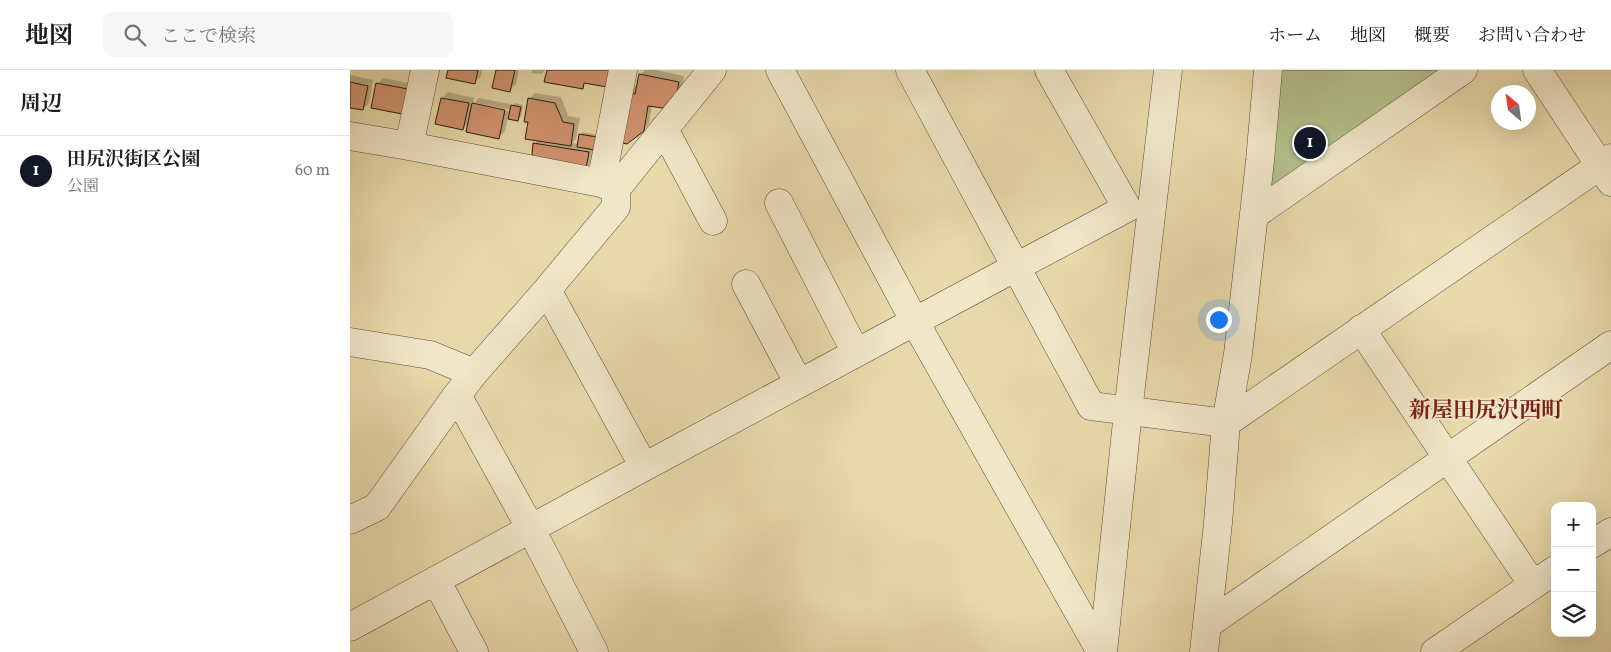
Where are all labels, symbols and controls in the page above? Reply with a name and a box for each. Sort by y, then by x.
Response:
search box [103,12,453,57]
text: 地図 [25,20,73,54]
icon: search [121,21,149,49]
text: ここで検索 [161,24,256,50]
text: ホーム [1268,24,1322,49]
text: 地図 [1350,24,1386,49]
text: 概要 [1414,24,1450,49]
text: お問い合わせ [1478,24,1586,49]
north arrow [1491,85,1536,130]
text: 周辺 [20,90,62,119]
pin: 1 [1294,124,1326,162]
text: 田尻沢街区公園 [67,147,200,173]
text: 1 [33,160,39,182]
text: 60 m [295,160,330,182]
text: 公園 [67,176,99,198]
your location [1206,307,1232,333]
district label: 新屋田尻沢西町 [1409,396,1563,427]
map controls [1551,502,1596,637]
button: + [1551,502,1596,547]
button: − [1551,547,1596,592]
button: layers [1551,592,1596,637]

